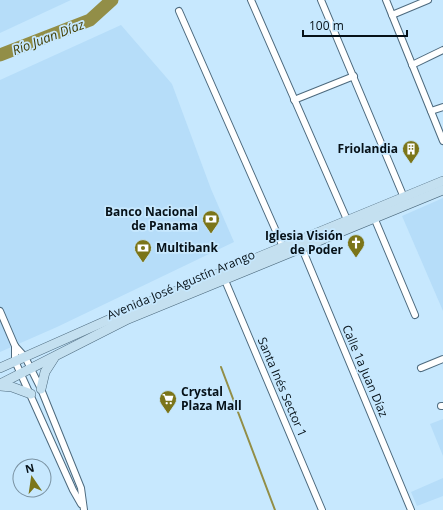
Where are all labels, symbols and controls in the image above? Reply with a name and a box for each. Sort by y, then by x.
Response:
scale bar [303,12,407,38]
water label: Río Juan Díaz [9,15,87,59]
text: 100 m [309,17,344,34]
building icon: Friolandia [401,139,421,164]
place label: Friolandia [338,140,398,157]
place label: Banco Nacional de Panama [105,203,198,234]
bank icon: Banco Nacional de Panama [201,209,221,234]
place label: Iglesia Visión de Poder [265,227,344,258]
church icon: Iglesia Visión de Poder [346,233,366,258]
bank icon: Multibank [133,238,153,263]
place label: Multibank [156,239,218,256]
street label: Avenida José Agustín Arango [104,246,257,323]
street label: Calle 1a Juan Díaz [338,322,393,420]
street label: Santa Inés Sector 1 [254,335,311,439]
place label: Crystal Plaza Mall [181,383,242,414]
supermarket icon: Crystal Plaza Mall [158,389,178,414]
north arrow [12,458,52,498]
text: N [24,459,36,476]

